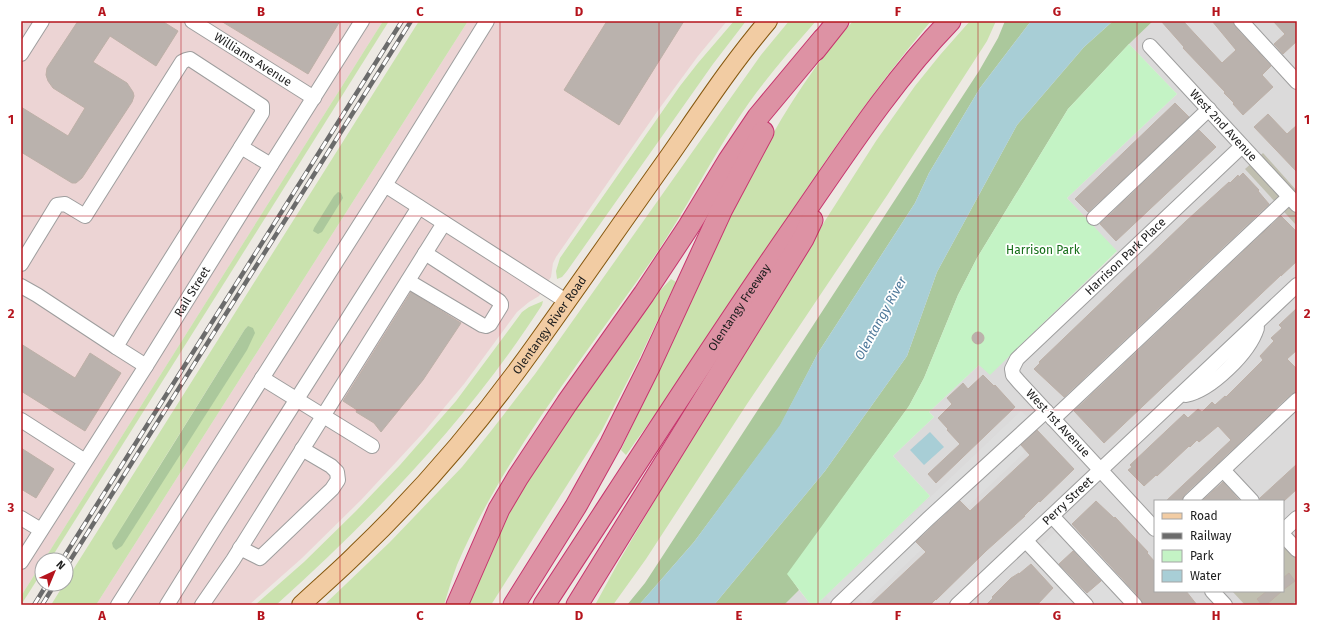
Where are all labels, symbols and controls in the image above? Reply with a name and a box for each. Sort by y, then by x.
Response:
text: A [97,4,106,19]
text: B [257,4,265,19]
text: C [416,4,424,19]
text: D [575,4,584,19]
text: E [736,4,743,19]
text: F [895,4,902,19]
text: G [1053,4,1061,19]
text: H [1212,4,1220,19]
street label: Williams Avenue [211,30,294,89]
street label: West 2nd Avenue [1187,87,1260,164]
text: 1 [8,112,14,127]
text: 1 [1304,112,1310,127]
street label: Harrison Park Place [1082,215,1169,298]
park label: Harrison Park [1006,243,1081,257]
street label: Olentangy Freeway [705,261,774,354]
street label: Rail Street [171,263,213,319]
water label: Olentangy River [851,273,910,362]
street label: Olentangy River Road [510,274,589,377]
text: 2 [8,306,15,321]
text: 2 [1304,306,1311,321]
street label: West 1st Avenue [1023,386,1093,460]
street label: Perry Street [1040,473,1096,528]
text: 3 [7,500,15,515]
legend [1154,500,1284,592]
text: 3 [1303,500,1311,515]
text: Road [1190,509,1218,523]
text: Railway [1190,529,1231,543]
text: Park [1190,549,1214,563]
north arrow [34,552,74,592]
text: N [53,558,68,572]
text: Water [1190,569,1222,583]
text: A [97,608,106,623]
text: B [257,608,265,623]
text: C [416,608,424,623]
text: D [575,608,584,623]
text: E [736,608,743,623]
text: F [895,608,902,623]
text: G [1053,608,1061,623]
text: H [1212,608,1220,623]

